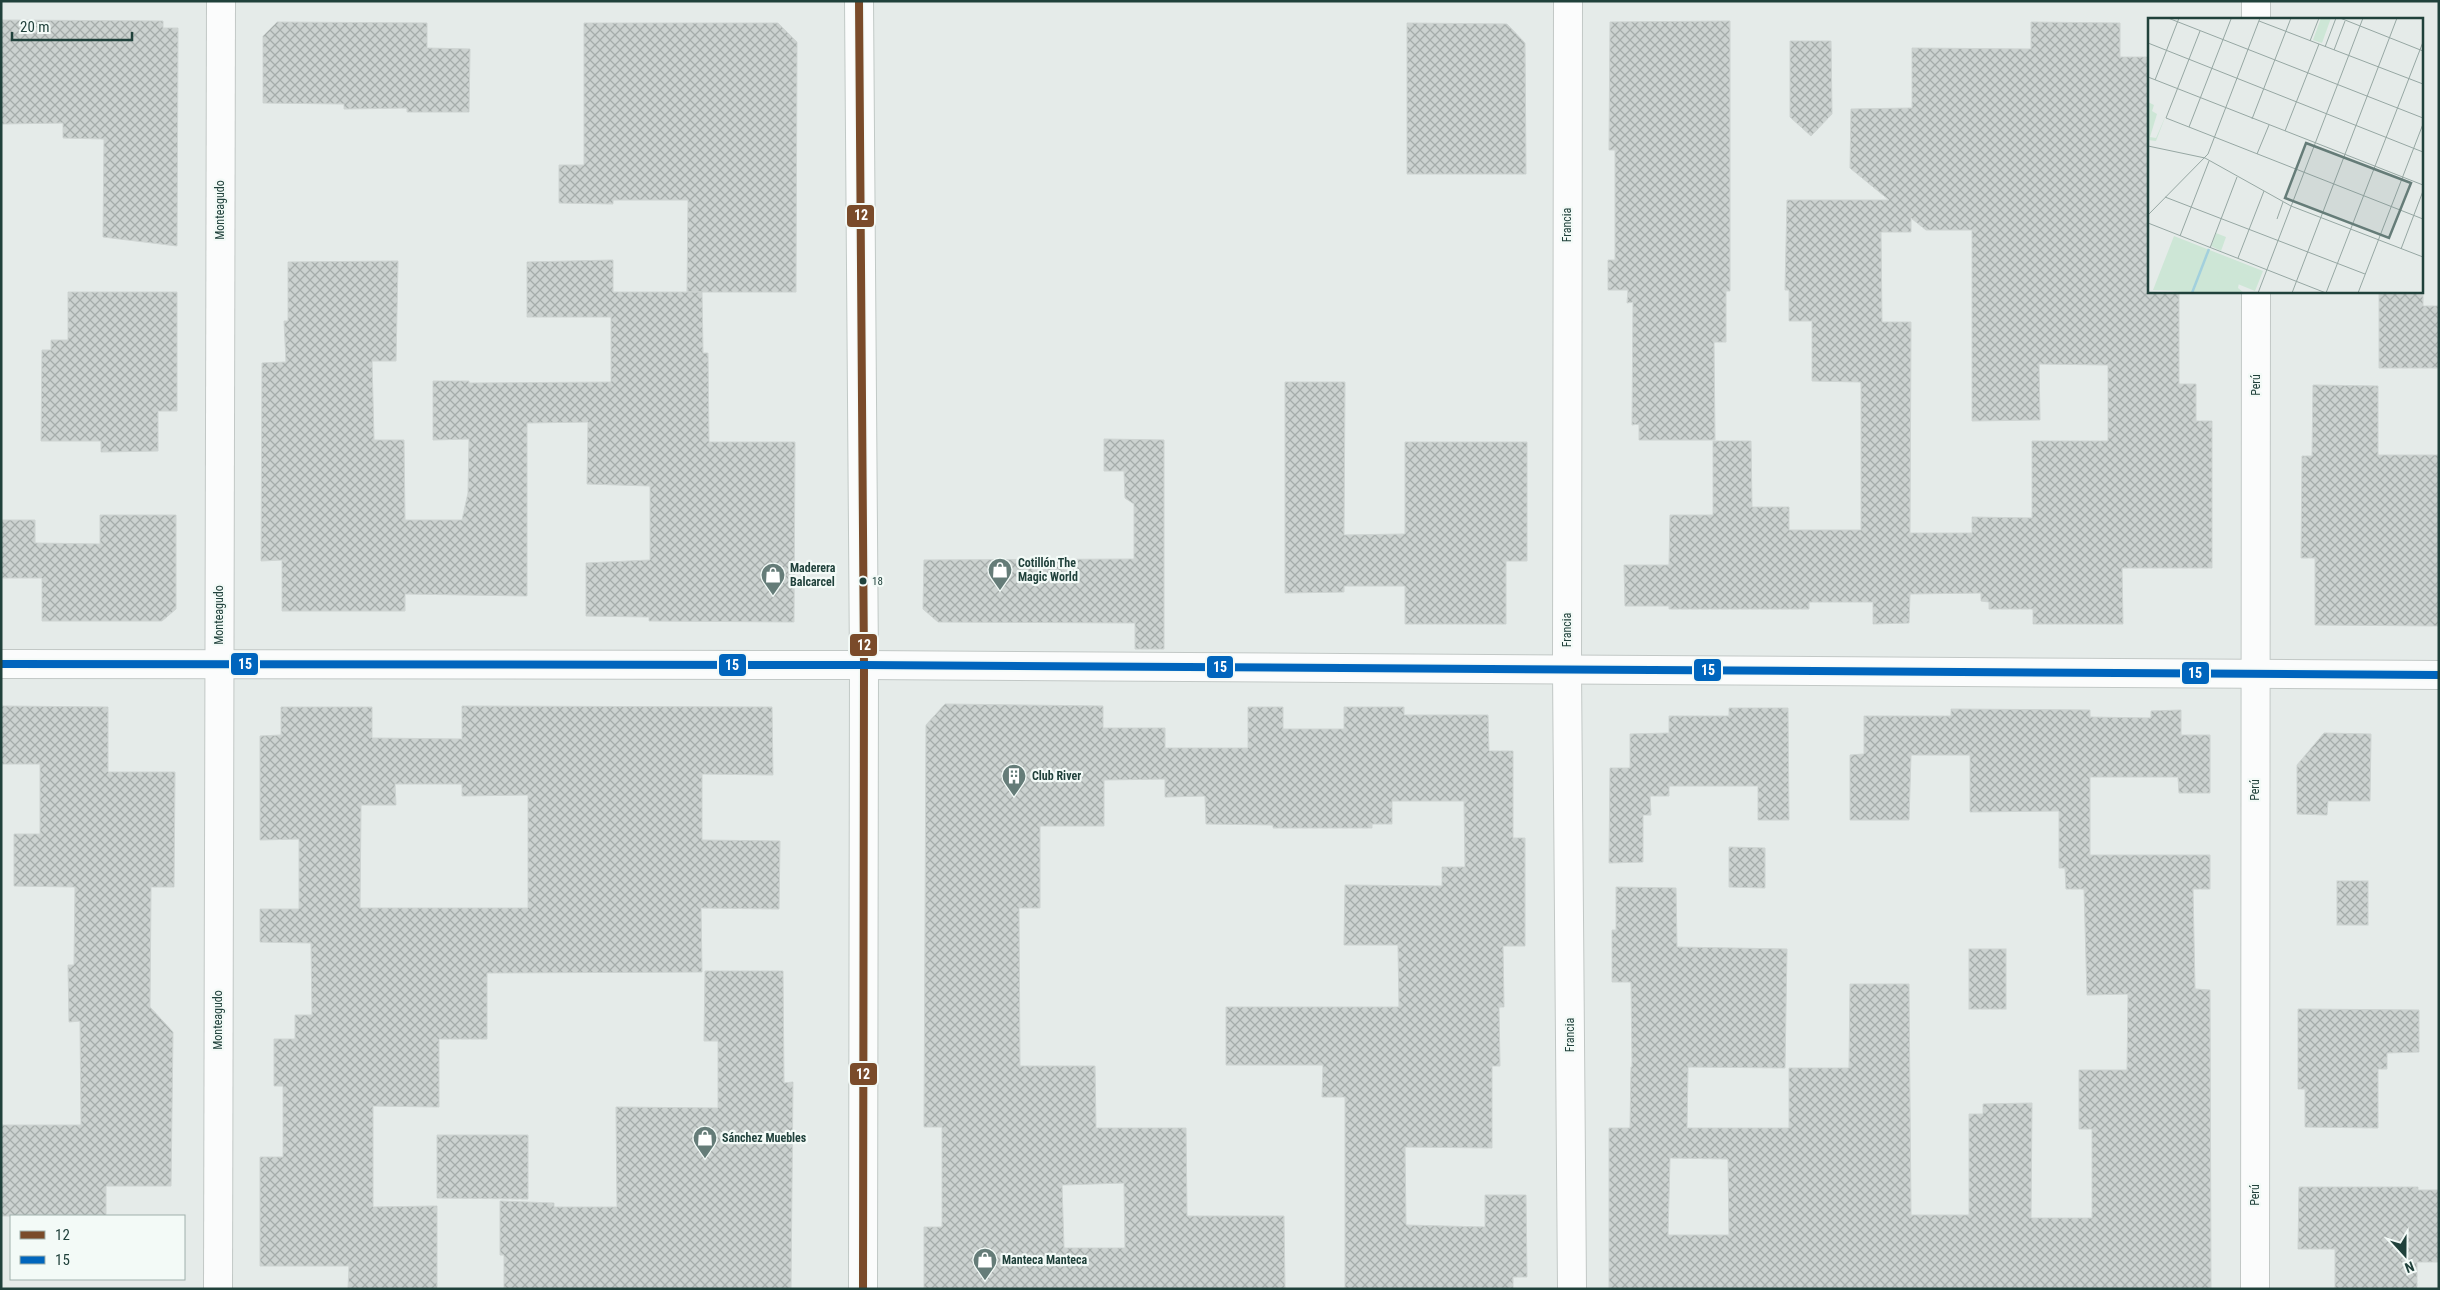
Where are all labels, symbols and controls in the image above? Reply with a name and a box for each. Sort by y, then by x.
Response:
scale bar [12,10,132,42]
text: 20 m [20,18,50,36]
inset map [2148,18,2422,292]
street label: Monteagudo [213,180,227,240]
line badge: 12 [846,204,875,228]
text: 12 [854,207,868,223]
street label: Francia [1560,207,1574,242]
street label: Perú [2249,374,2263,396]
place label: Cotillón The Magic World [1018,556,1078,584]
shop icon: Cotillón The Magic World [987,557,1013,591]
place label: Maderera Balcarcel [790,561,836,589]
shop icon: Maderera Balcarcel [760,562,786,596]
place label: 18 [872,575,883,588]
marker: 18 [858,576,868,586]
street label: Monteagudo [212,585,226,645]
street label: Francia [1560,612,1574,647]
line badge: 12 [849,633,878,657]
text: 12 [857,637,871,653]
line badge: 15 [230,652,259,676]
line badge: 15 [718,653,747,677]
line badge: 15 [1206,655,1234,679]
text: 15 [238,656,252,672]
text: 15 [725,657,739,673]
line badge: 15 [1693,658,1722,682]
text: 15 [1213,659,1227,675]
line badge: 15 [2181,661,2210,685]
text: 15 [1701,662,1715,678]
text: 15 [2188,665,2202,681]
building icon: Club River [1001,763,1027,797]
place label: Club River [1032,769,1081,783]
street label: Perú [2248,779,2262,801]
street label: Monteagudo [211,990,225,1050]
street label: Francia [1563,1017,1577,1052]
line badge: 12 [849,1062,878,1086]
text: 12 [856,1066,870,1082]
shop icon: Sánchez Muebles [692,1125,718,1159]
place label: Sánchez Muebles [722,1131,807,1145]
street label: Perú [2248,1184,2262,1206]
legend [10,1215,185,1280]
text: 12 [55,1226,70,1244]
north arrow [2380,1230,2430,1280]
shop icon: Manteca Manteca [972,1247,998,1281]
text: 15 [55,1251,70,1269]
place label: Manteca Manteca [1002,1253,1088,1267]
text: N [2403,1258,2417,1276]

